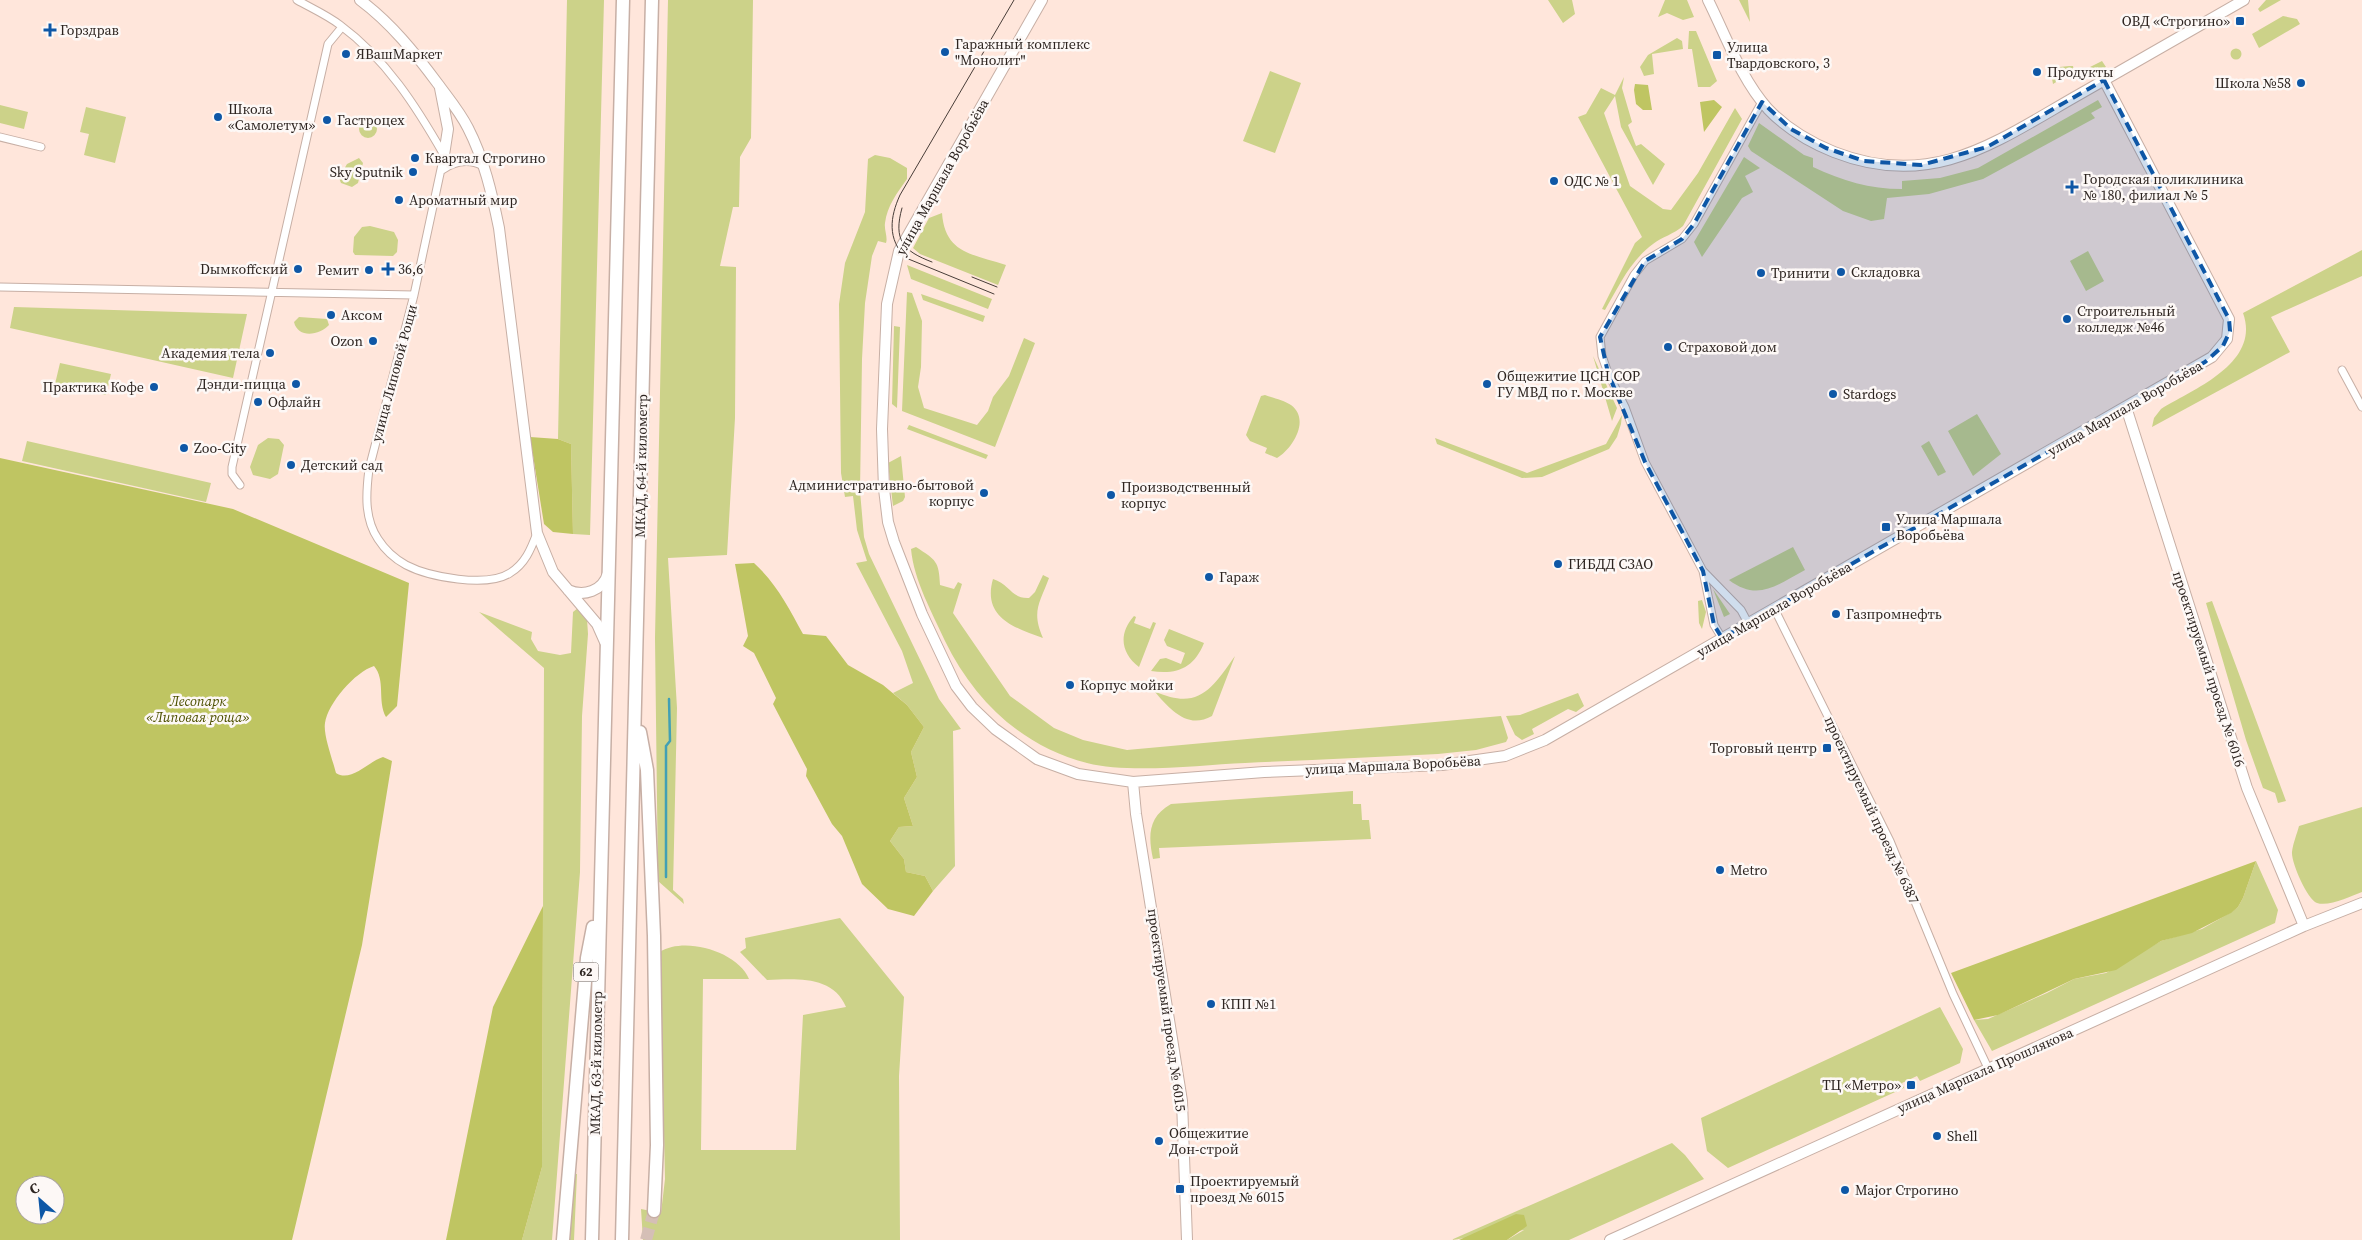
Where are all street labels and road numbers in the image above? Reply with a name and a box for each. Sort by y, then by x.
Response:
street label: улица Маршала Воробьёва [891,94,994,259]
street label: улица Липовой Рощи [366,302,422,444]
street label: улица Маршала Воробьёва [2044,355,2207,461]
street label: МКАД, 64-й километр [630,394,652,538]
street label: улица Маршала Воробьёва [1693,556,1856,662]
street label: проектируемый проезд № 6016 [2168,568,2250,770]
street label: проектируемый проезд № 6387 [1820,713,1924,907]
street label: улица Маршала Воробьёва [1305,750,1482,780]
street label: проектируемый проезд № 6015 [1143,907,1191,1113]
road number: 62 [574,962,598,982]
street label: МКАД, 63-й километр [585,991,607,1135]
street label: улица Маршала Прошлякова [1894,1022,2077,1118]

